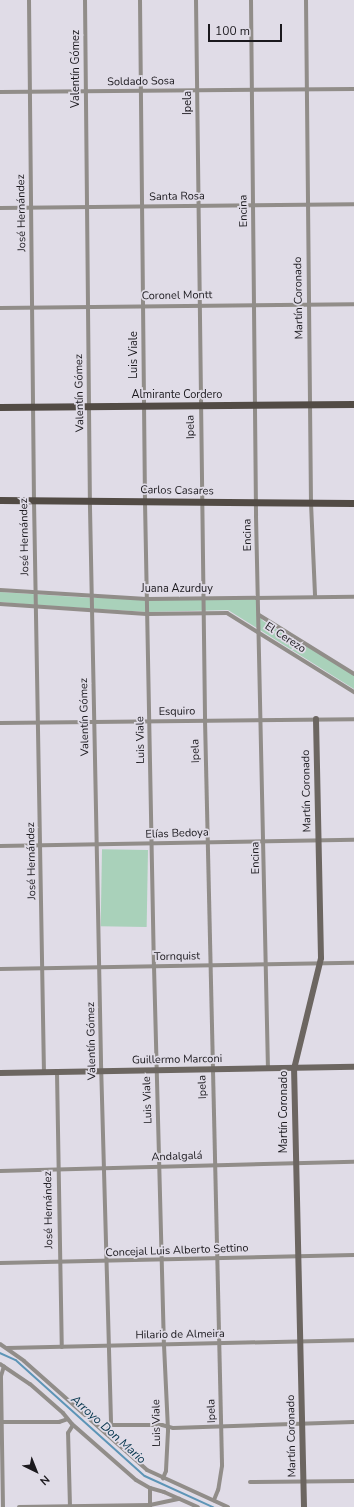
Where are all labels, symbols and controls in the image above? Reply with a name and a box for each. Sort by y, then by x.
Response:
scale bar [210,16,284,42]
text: 100 m [215,23,250,39]
street label: Valentín Gómez [69,30,83,108]
street label: Soldado Sosa [107,75,175,89]
street label: Ipela [181,91,195,115]
street label: José Hernández [15,174,29,252]
street label: Santa Rosa [149,190,205,204]
street label: Encina [237,195,251,227]
street label: Martín Coronado [292,257,306,339]
street label: Coronel Montt [142,289,212,303]
street label: Luis Viale [127,331,141,379]
street label: Valentín Gómez [73,354,87,432]
street label: Almirante Cordero [132,388,222,402]
street label: Ipela [184,415,198,439]
street label: Carlos Casares [140,484,214,498]
street label: José Hernández [18,498,32,576]
street label: Encina [241,519,255,551]
street label: Juana Azurduy [141,582,213,596]
street label: El Cerezo [262,620,308,656]
street label: Valentín Gómez [78,678,92,756]
street label: Esquiro [159,705,195,719]
street label: Luis Viale [134,716,148,764]
street label: Ipela [189,739,203,763]
street label: Martín Coronado [300,750,314,832]
street label: José Hernández [25,822,39,900]
street label: Elías Bedoya [145,826,209,842]
street label: Encina [249,842,263,874]
street label: Tornquist [154,950,200,964]
street label: Valentín Gómez [85,1002,99,1080]
street label: Guillermo Marconi [132,1053,222,1067]
street label: Martín Coronado [277,1071,291,1153]
street label: Ipela [196,1075,210,1099]
street label: Luis Viale [141,1076,155,1124]
street label: Andalgalá [151,1150,203,1164]
street label: José Hernández [42,1171,56,1249]
street label: Concejal Luis Alberto Settino [105,1242,249,1260]
street label: Hilario de Almeira [135,1328,225,1342]
water label: Arroyo Don Mario [68,1393,148,1467]
street label: Martín Coronado [285,1395,299,1477]
street label: Luis Viale [150,1399,164,1447]
street label: Ipela [205,1399,219,1423]
north arrow [16,1451,56,1491]
text: N [36,1472,53,1488]

